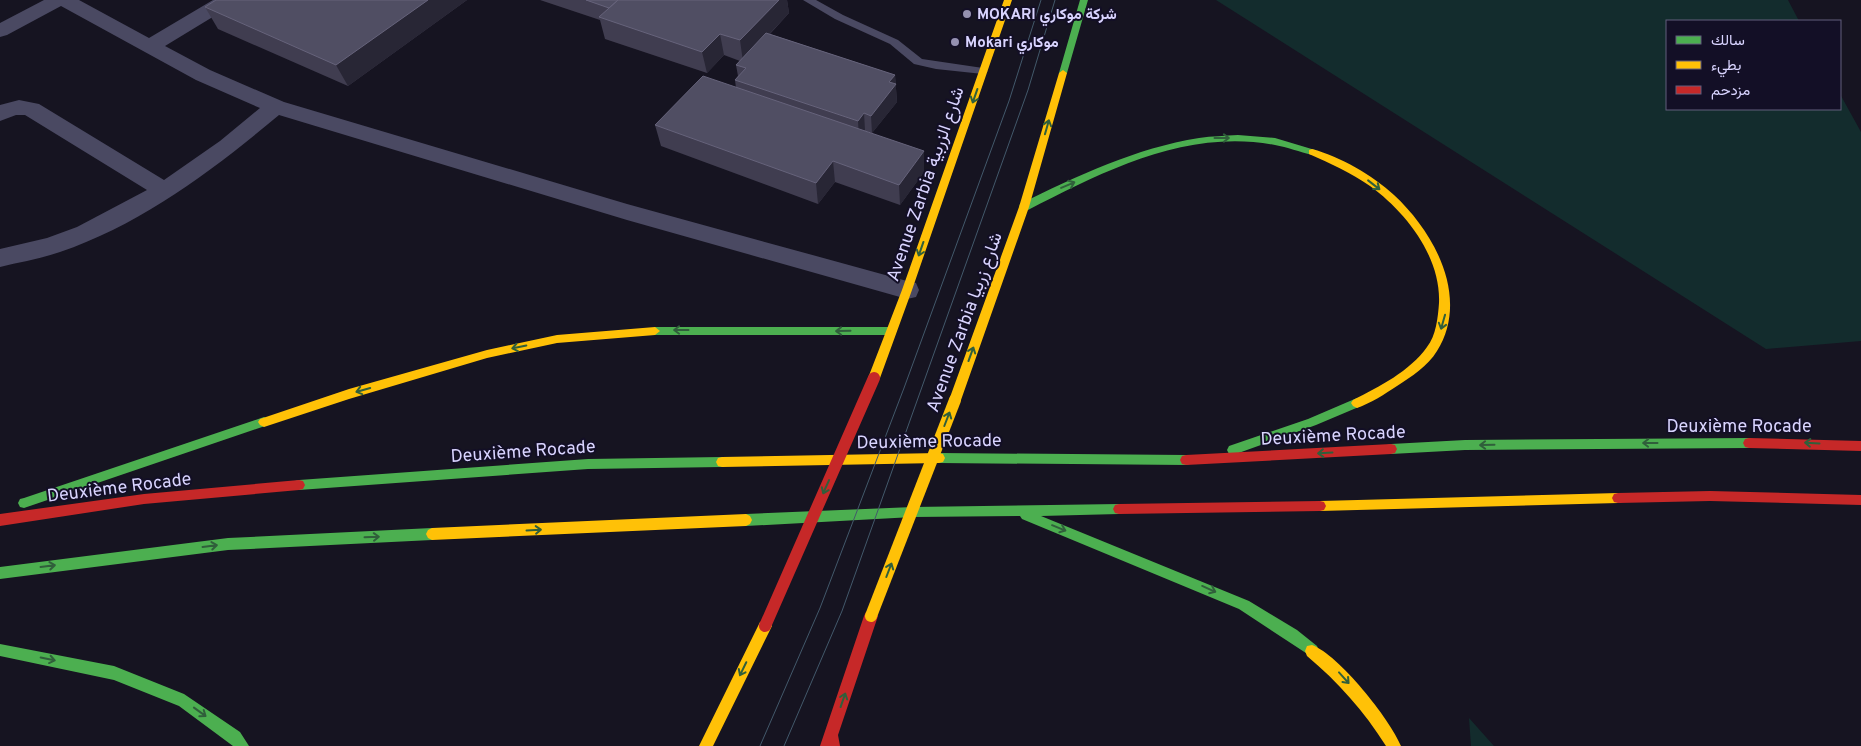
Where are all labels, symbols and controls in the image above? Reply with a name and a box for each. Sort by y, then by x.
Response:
place label: MOKARI شركة موكاري [977,6,1117,27]
marker: MOKARI شركة موكاري [961,8,973,20]
legend [1666,20,1841,110]
text: سالك [1711,32,1745,51]
place label: Mokari موكاري [965,34,1059,55]
marker: Mokari موكاري [949,36,961,48]
text: بطيء [1711,57,1741,78]
text: مزدحم [1711,82,1750,101]
street label: Avenue Zarbia شارع الزربية [882,84,971,285]
one-way arrow [970,87,979,103]
one-way arrow [1043,119,1053,135]
one-way arrow [1214,134,1230,143]
one-way arrow [1368,179,1381,190]
one-way arrow [1060,180,1075,189]
street label: Avenue Zarbia شارع زربيا [922,229,1009,416]
one-way arrow [916,241,926,257]
one-way arrow [1437,314,1447,330]
one-way arrow [673,325,689,335]
one-way arrow [835,326,852,336]
one-way arrow [512,343,528,352]
one-way arrow [967,347,976,362]
one-way arrow [355,386,371,395]
one-way arrow [944,411,953,426]
street label: Deuxième Rocade [1666,416,1812,439]
street label: Deuxième Rocade [1260,421,1406,452]
street label: Deuxième Rocade [856,430,1002,455]
street label: Deuxième Rocade [450,436,596,469]
one-way arrow [1642,438,1658,448]
one-way arrow [1805,439,1821,448]
one-way arrow [1480,440,1496,450]
one-way arrow [1317,449,1333,458]
street label: Deuxième Rocade [46,468,193,509]
one-way arrow [820,479,830,494]
one-way arrow [1051,524,1066,533]
one-way arrow [526,525,542,535]
one-way arrow [364,533,380,542]
one-way arrow [201,541,217,551]
one-way arrow [40,561,56,571]
one-way arrow [885,563,894,578]
one-way arrow [1201,585,1216,595]
one-way arrow [39,655,55,664]
one-way arrow [738,661,748,676]
one-way arrow [1338,672,1349,685]
one-way arrow [838,692,848,708]
one-way arrow [193,707,207,717]

